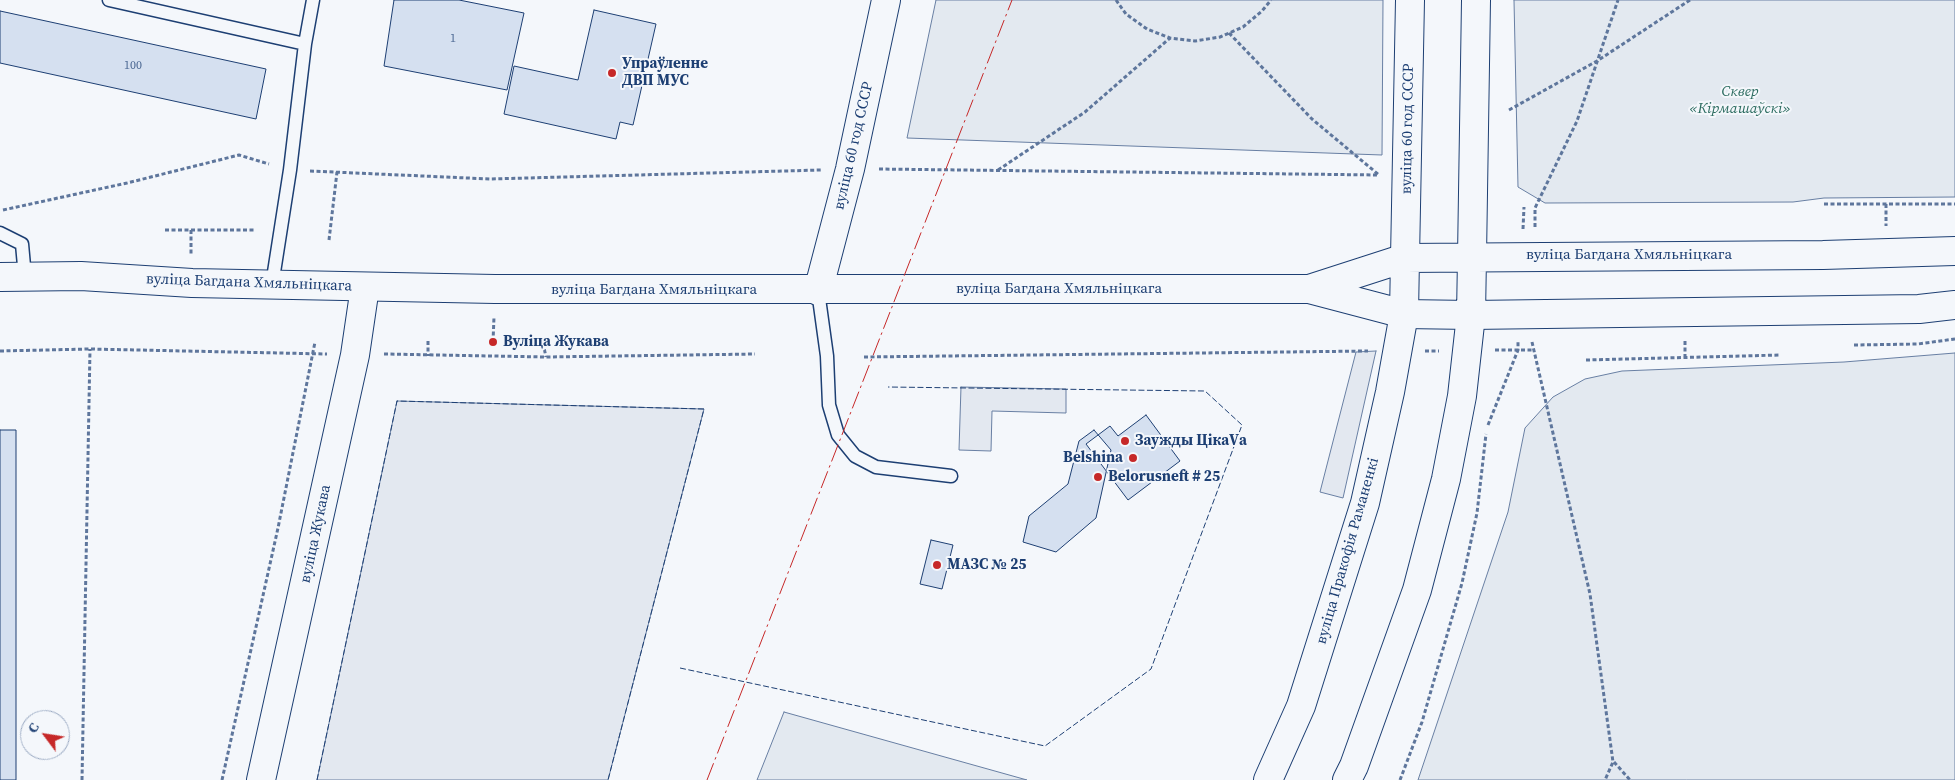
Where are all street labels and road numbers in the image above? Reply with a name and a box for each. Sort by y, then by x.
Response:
street label: вуліца 60 год СССР [1398,64,1418,194]
street label: вуліца 60 год СССР [831,80,877,212]
street label: вуліца Багдана Хмяльніцкага [1526,246,1732,264]
street label: вуліца Багдана Хмяльніцкага [146,270,352,296]
street label: вуліца Багдана Хмяльніцкага [956,280,1162,298]
street label: вуліца Багдана Хмяльніцкага [551,281,757,299]
street label: вуліца Пракофія Раманенкі [1313,456,1383,646]
street label: вуліца Жукава [297,483,335,585]

